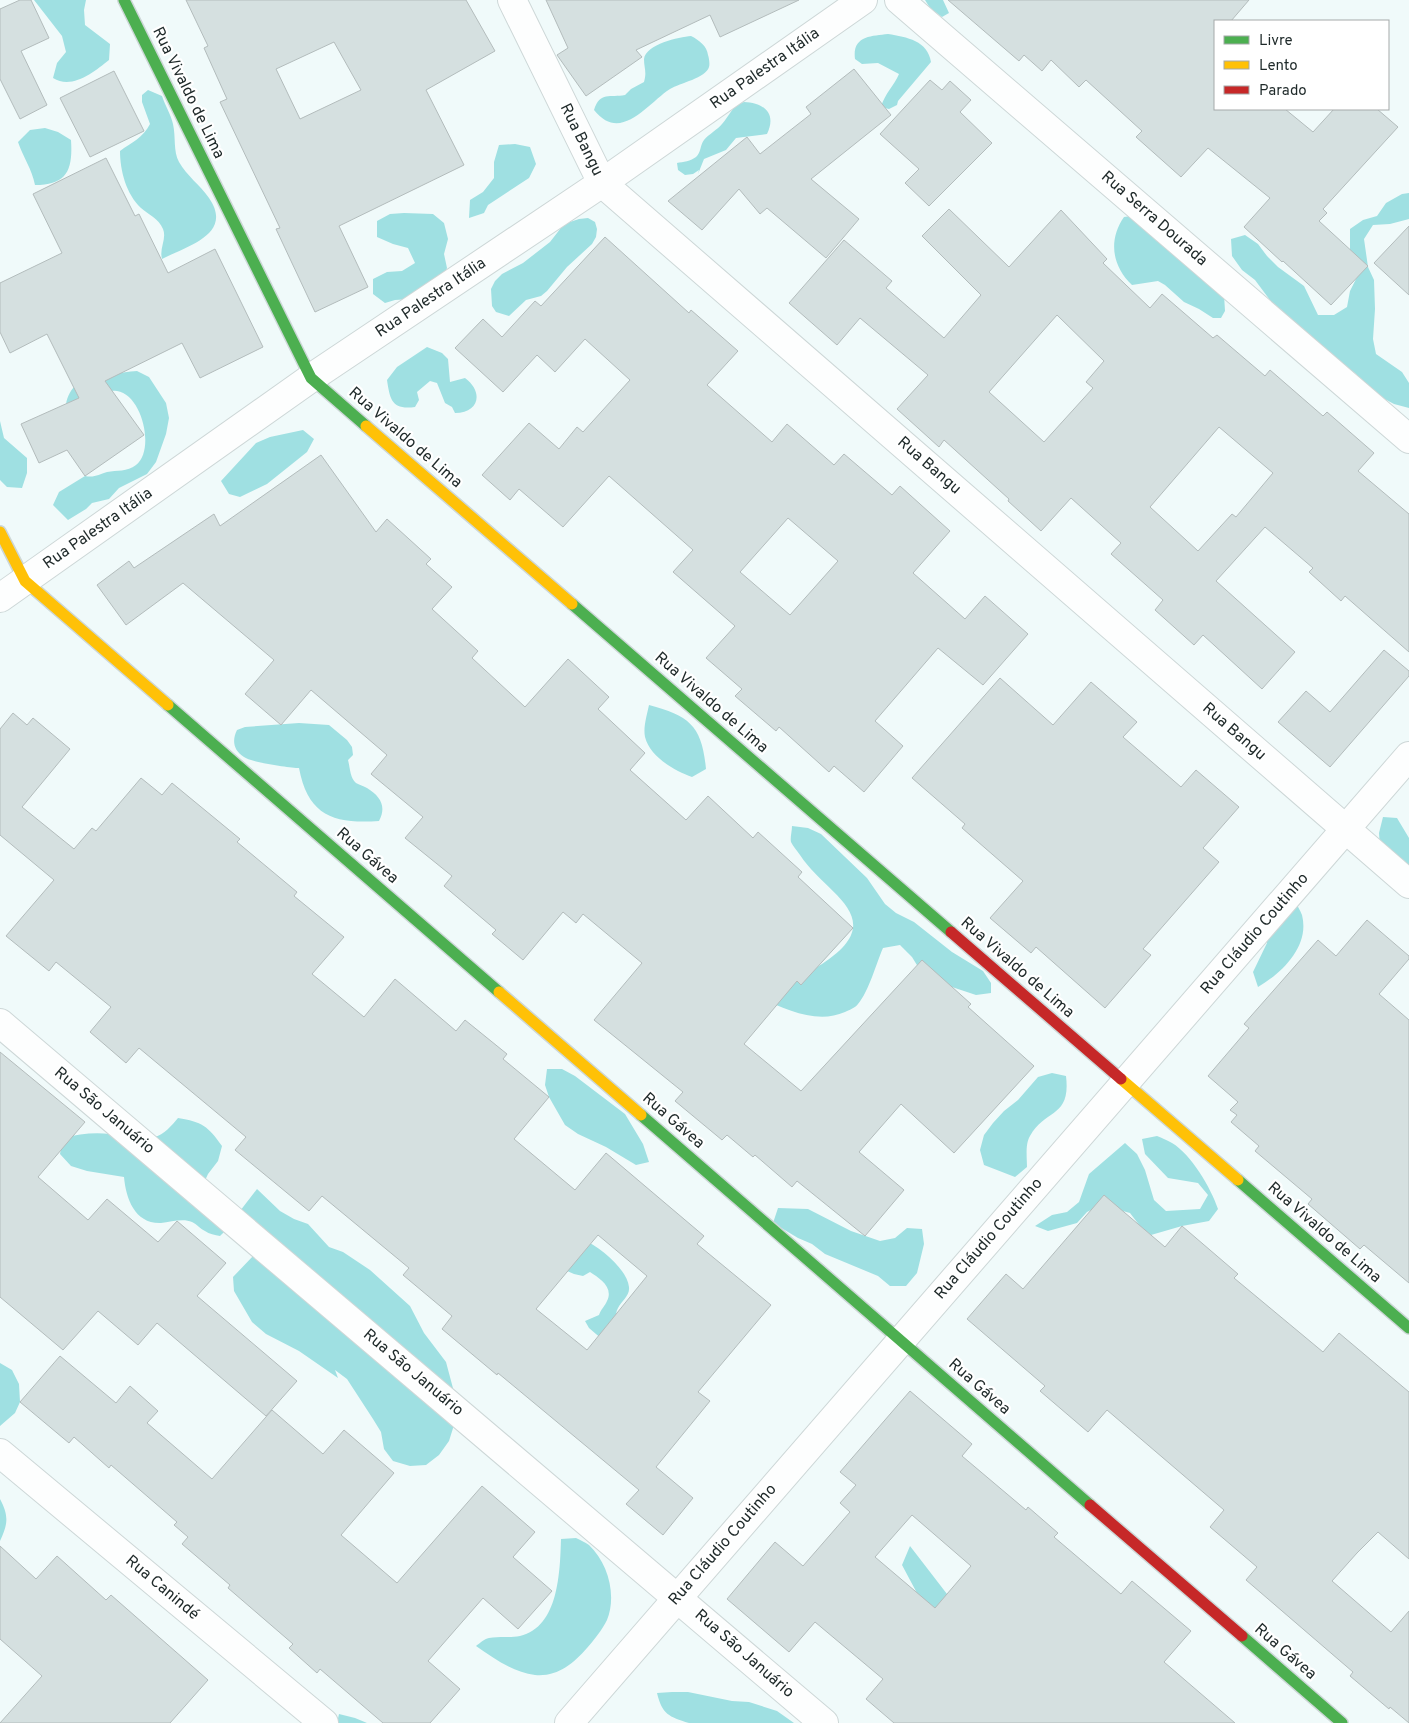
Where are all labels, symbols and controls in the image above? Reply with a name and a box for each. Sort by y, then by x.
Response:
legend [1214,20,1389,110]
street label: Rua Vivaldo de Lima [147,24,229,162]
street label: Rua Palestra Itália [706,24,824,114]
text: Livre [1259,32,1293,51]
text: Lento [1259,57,1298,76]
text: Parado [1259,82,1307,101]
street label: Rua Bangu [555,100,607,180]
street label: Rua Serra Dourada [1097,167,1211,271]
street label: Rua Palestra Itália [372,254,490,342]
street label: Rua Vivaldo de Lima [344,383,466,493]
street label: Rua Bangu [893,433,965,499]
street label: Rua Palestra Itália [39,484,157,574]
street label: Rua Vivaldo de Lima [650,648,772,758]
street label: Rua Bangu [1198,699,1270,765]
street label: Rua Gávea [332,824,402,888]
street label: Rua Cláudio Coutinho [1197,869,1313,999]
street label: Rua Vivaldo de Lima [956,913,1078,1023]
street label: Rua São Januário [50,1063,158,1159]
street label: Rua Gávea [638,1089,708,1153]
street label: Rua Cláudio Coutinho [931,1174,1047,1304]
street label: Rua Vivaldo de Lima [1263,1178,1385,1288]
street label: Rua São Januário [359,1325,467,1421]
street label: Rua Gávea [944,1355,1014,1419]
street label: Rua Cláudio Coutinho [665,1480,781,1610]
street label: Rua Canindé [121,1551,203,1625]
street label: Rua São Januário [690,1605,798,1703]
street label: Rua Gávea [1250,1620,1320,1684]

